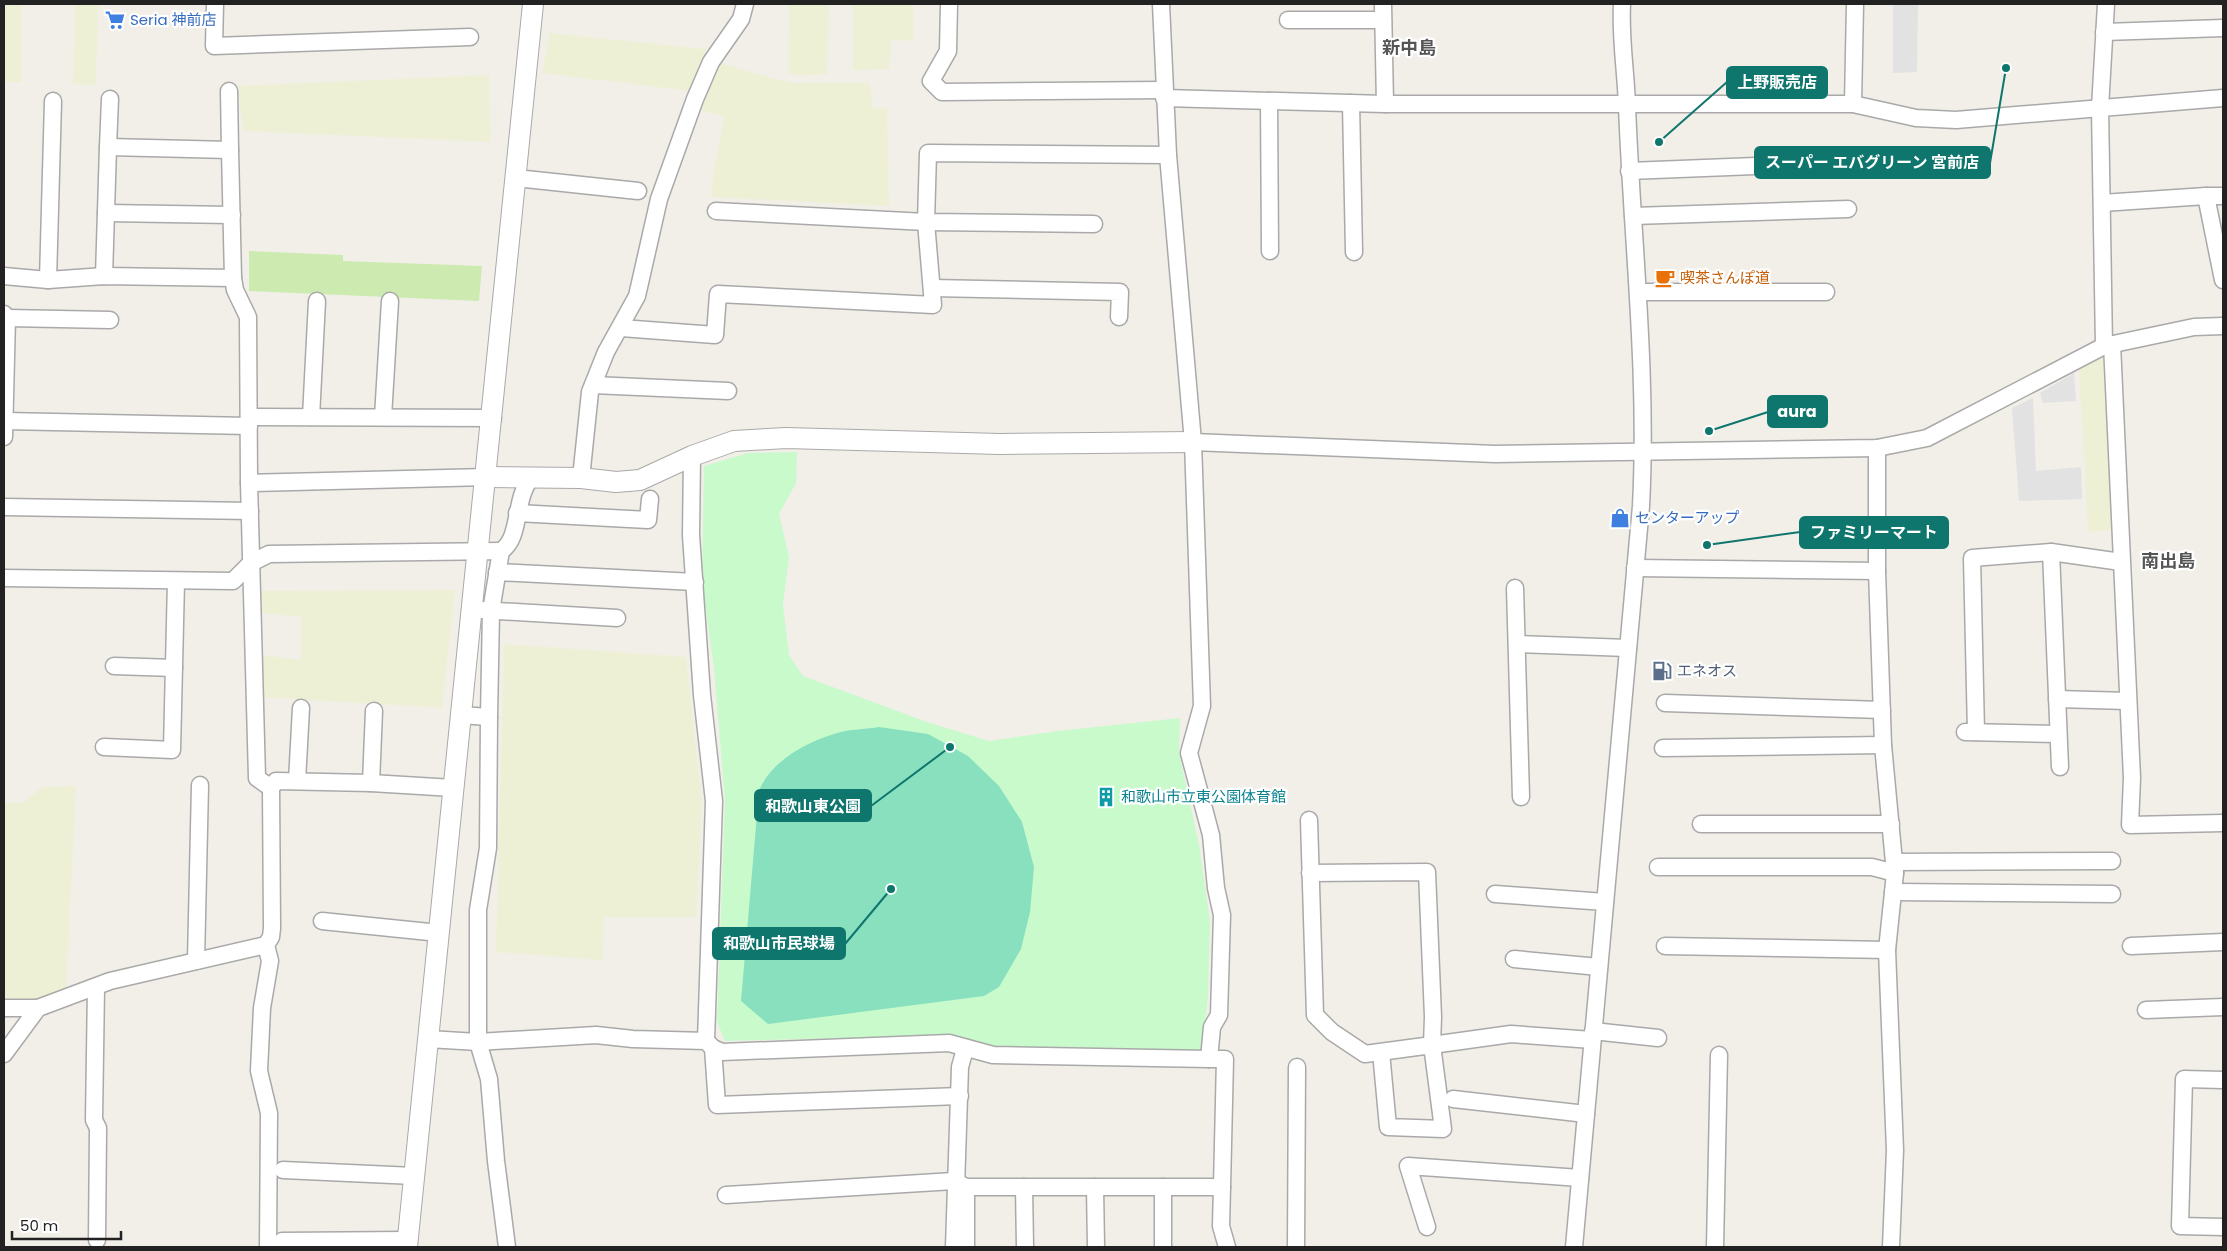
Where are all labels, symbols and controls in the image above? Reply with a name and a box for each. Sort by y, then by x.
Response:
supermarket icon: Seria 神前店 [104,9,126,31]
place label: Seria 神前店 [130,9,217,30]
district label: 新中島 [1382,35,1436,60]
callout: 上野販売店 [1727,67,1827,98]
text: 上野販売店 [1737,71,1817,94]
callout: スーパー エバグリーン 宮前店 [1755,147,1990,178]
text: スーパー エバグリーン 宮前店 [1765,151,1979,174]
cafe icon: 喫茶さんぽ道 [1654,267,1676,289]
place label: 喫茶さんぽ道 [1680,267,1770,288]
callout: aura [1768,396,1827,427]
text: aura [1777,400,1817,423]
shop icon: センターアップ [1609,507,1631,529]
place label: センターアップ [1635,507,1739,528]
callout: ファミリーマート [1800,517,1948,548]
text: ファミリーマート [1810,521,1938,544]
district label: 南出島 [2141,548,2195,573]
fuel station icon: エネオス [1651,660,1673,682]
place label: エネオス [1677,660,1737,681]
building icon: 和歌山市立東公園体育館 [1095,786,1117,808]
place label: 和歌山市立東公園体育館 [1121,786,1286,807]
callout: 和歌山東公園 [755,790,871,821]
text: 和歌山東公園 [765,795,861,818]
callout: 和歌山市民球場 [713,928,845,959]
text: 和歌山市民球場 [723,932,835,955]
scale bar [12,1208,121,1240]
text: 50 m [20,1215,58,1236]

